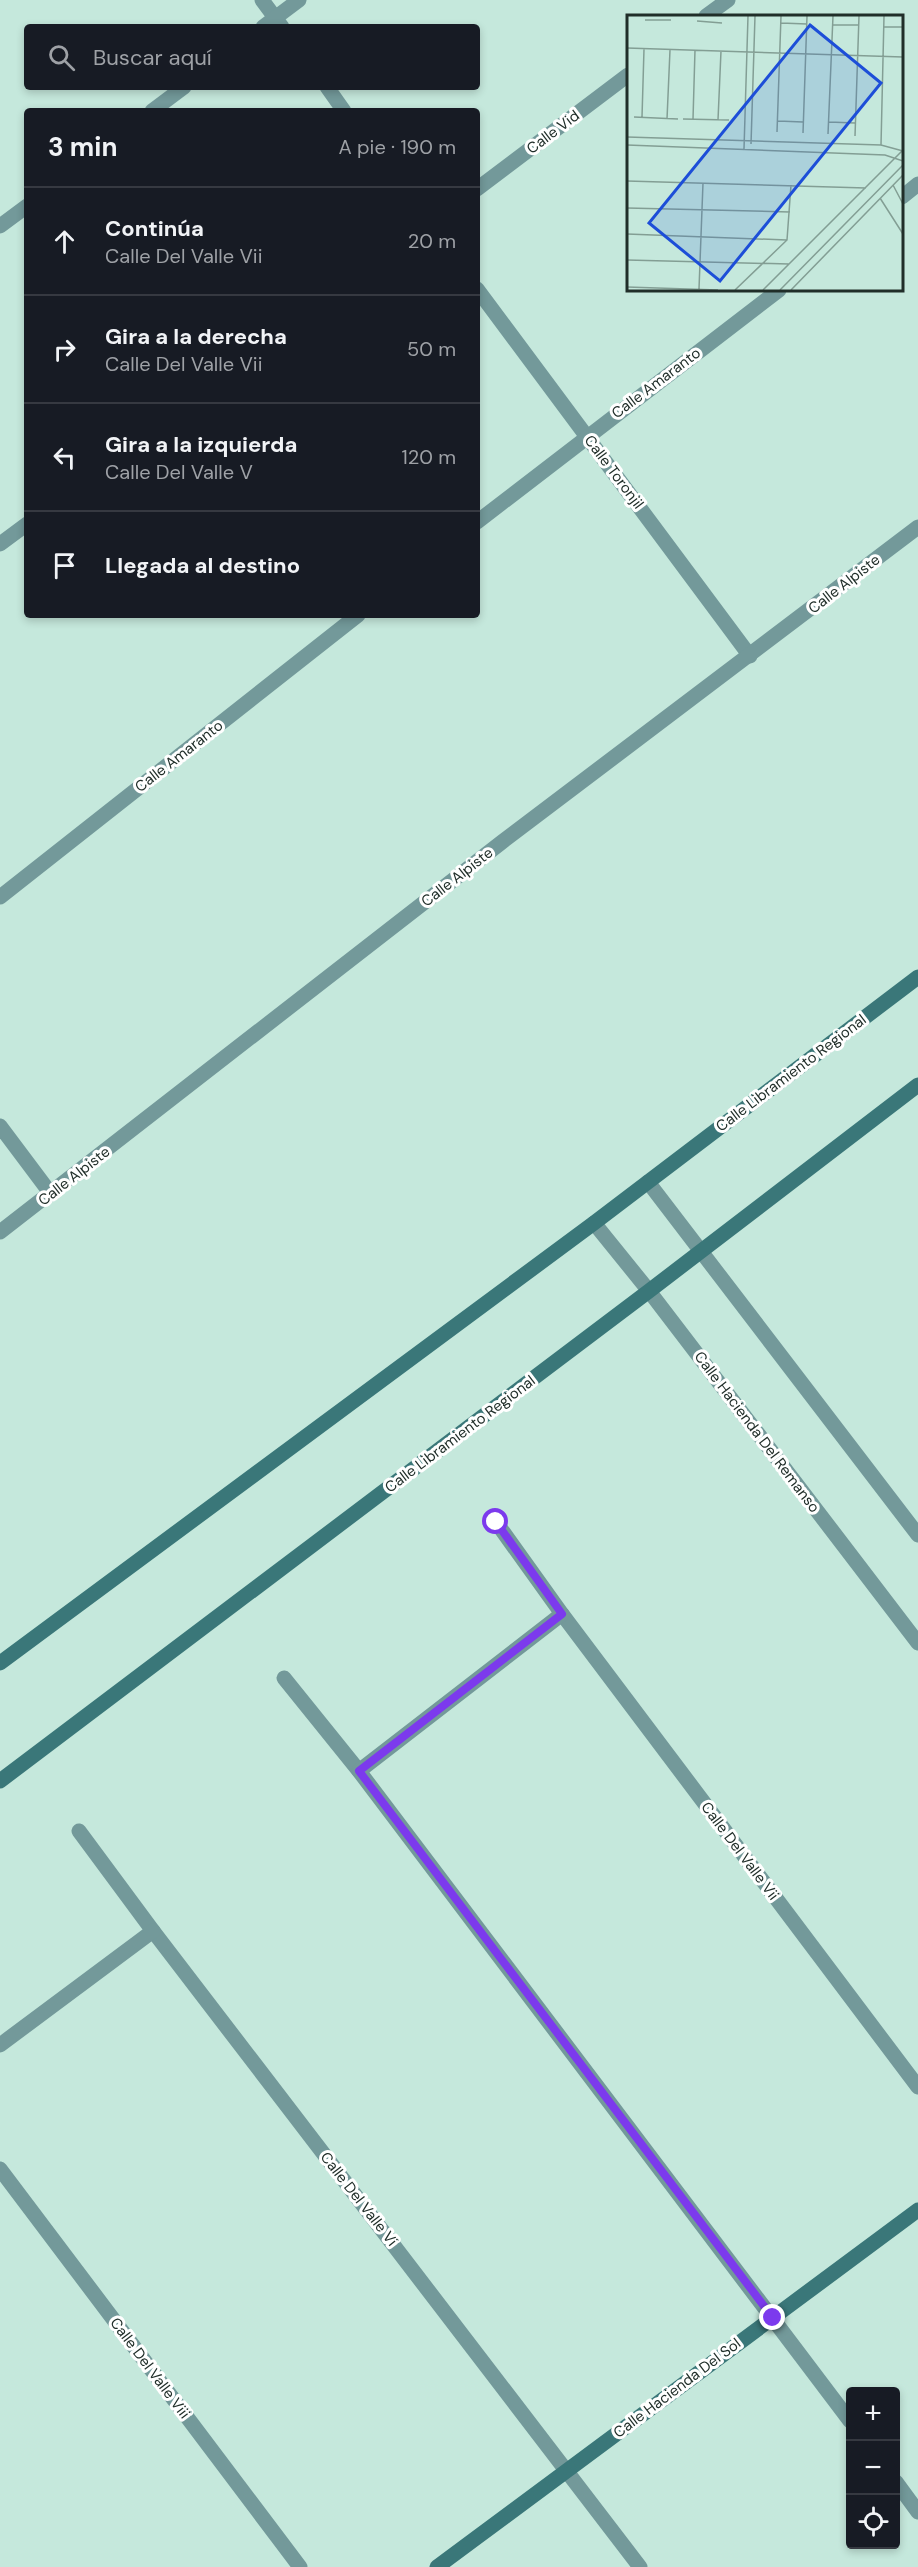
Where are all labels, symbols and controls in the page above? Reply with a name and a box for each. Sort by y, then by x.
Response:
inset map [627,15,903,291]
search box [24,24,480,90]
icon: search [45,41,78,74]
text: Buscar aquí [93,43,212,72]
street label: Calle Vid [523,106,583,158]
text: 3 min [48,130,117,164]
text: A pie · 190 m [339,134,456,160]
text: Continúa [105,214,204,243]
icon: ahead [48,225,81,258]
text: 20 m [408,228,456,254]
text: Calle Del Valle Vii [105,243,262,269]
text: Gira a la derecha [105,322,287,351]
icon: right [48,333,81,366]
text: 50 m [407,336,456,362]
street label: Calle Amaranto [607,343,705,423]
text: Calle Del Valle Vii [105,351,262,377]
text: Gira a la izquierda [105,430,297,459]
street label: Calle Toronjil [580,431,648,513]
icon: left [48,441,81,474]
text: 120 m [402,444,456,470]
text: Calle Del Valle V [105,459,253,485]
icon: arrive [48,549,81,582]
street label: Calle Alpiste [804,550,884,618]
text: Llegada al destino [105,551,300,580]
street label: Calle Amaranto [131,715,227,797]
street label: Calle Alpiste [417,843,497,911]
street label: Calle Libramiento Regional [712,1010,870,1136]
street label: Calle Alpiste [34,1142,114,1210]
street label: Calle Hacienda Del Remanso [690,1347,824,1517]
street label: Calle Libramiento Regional [381,1371,539,1497]
route start [482,1508,508,1534]
street label: Calle Del Valle Vii [696,1798,784,1904]
street label: Calle Del Valle Vi [316,2148,402,2250]
route end [759,2304,785,2330]
street label: Calle Del Valle Viii [105,2313,195,2423]
street label: Calle Hacienda Del Sol [609,2334,745,2442]
map controls [846,2387,900,2549]
button: + [846,2387,900,2441]
button: − [846,2441,900,2495]
button: locate [846,2495,900,2549]

